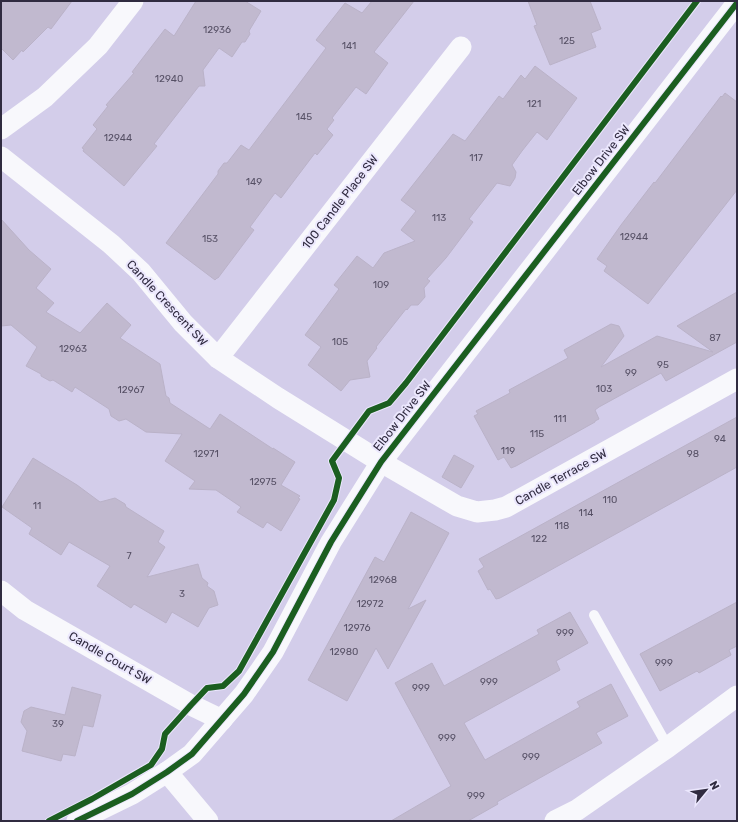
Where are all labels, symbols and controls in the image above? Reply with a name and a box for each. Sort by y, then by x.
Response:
house number: 12936 [203,24,231,36]
house number: 125 [559,35,575,47]
house number: 141 [342,40,356,52]
house number: 12940 [155,73,183,85]
house number: 121 [527,98,541,110]
house number: 145 [296,111,312,123]
street label: Elbow Drive SW [569,122,633,198]
house number: 12944 [104,132,132,144]
street label: 100 Candle Place SW [299,152,381,252]
house number: 117 [469,152,483,164]
house number: 149 [246,176,262,188]
house number: 113 [432,212,446,224]
house number: 12944 [620,231,648,243]
house number: 153 [202,233,218,245]
street label: Candle Crescent SW [124,257,211,349]
house number: 109 [373,279,389,291]
house number: 87 [709,332,721,344]
house number: 105 [332,336,348,348]
house number: 12963 [59,343,87,355]
house number: 95 [657,359,669,371]
house number: 99 [625,367,637,379]
street label: Elbow Drive SW [370,378,434,454]
house number: 103 [596,383,612,395]
house number: 12967 [118,384,144,396]
house number: 111 [554,413,566,425]
house number: 115 [530,428,544,440]
house number: 94 [714,433,726,445]
house number: 119 [501,445,515,457]
street label: Candle Terrace SW [513,446,610,508]
house number: 12971 [193,448,219,460]
house number: 98 [687,448,699,460]
house number: 12975 [249,476,277,488]
house number: 110 [603,494,617,506]
house number: 11 [33,500,41,512]
house number: 114 [579,507,593,519]
house number: 118 [555,520,569,532]
house number: 122 [531,533,547,545]
house number: 7 [126,550,132,562]
house number: 12968 [369,574,397,586]
house number: 3 [179,588,185,600]
house number: 12972 [356,598,384,610]
house number: 12976 [344,622,370,634]
house number: 999 [556,627,574,639]
street label: Candle Court SW [66,629,154,687]
house number: 12980 [330,646,358,658]
house number: 999 [655,657,673,669]
house number: 999 [480,676,498,688]
house number: 999 [412,682,430,694]
house number: 39 [52,718,64,730]
house number: 999 [438,732,456,744]
house number: 999 [522,751,540,763]
north arrow [686,770,726,810]
text: N [707,779,722,792]
house number: 999 [467,790,485,802]

